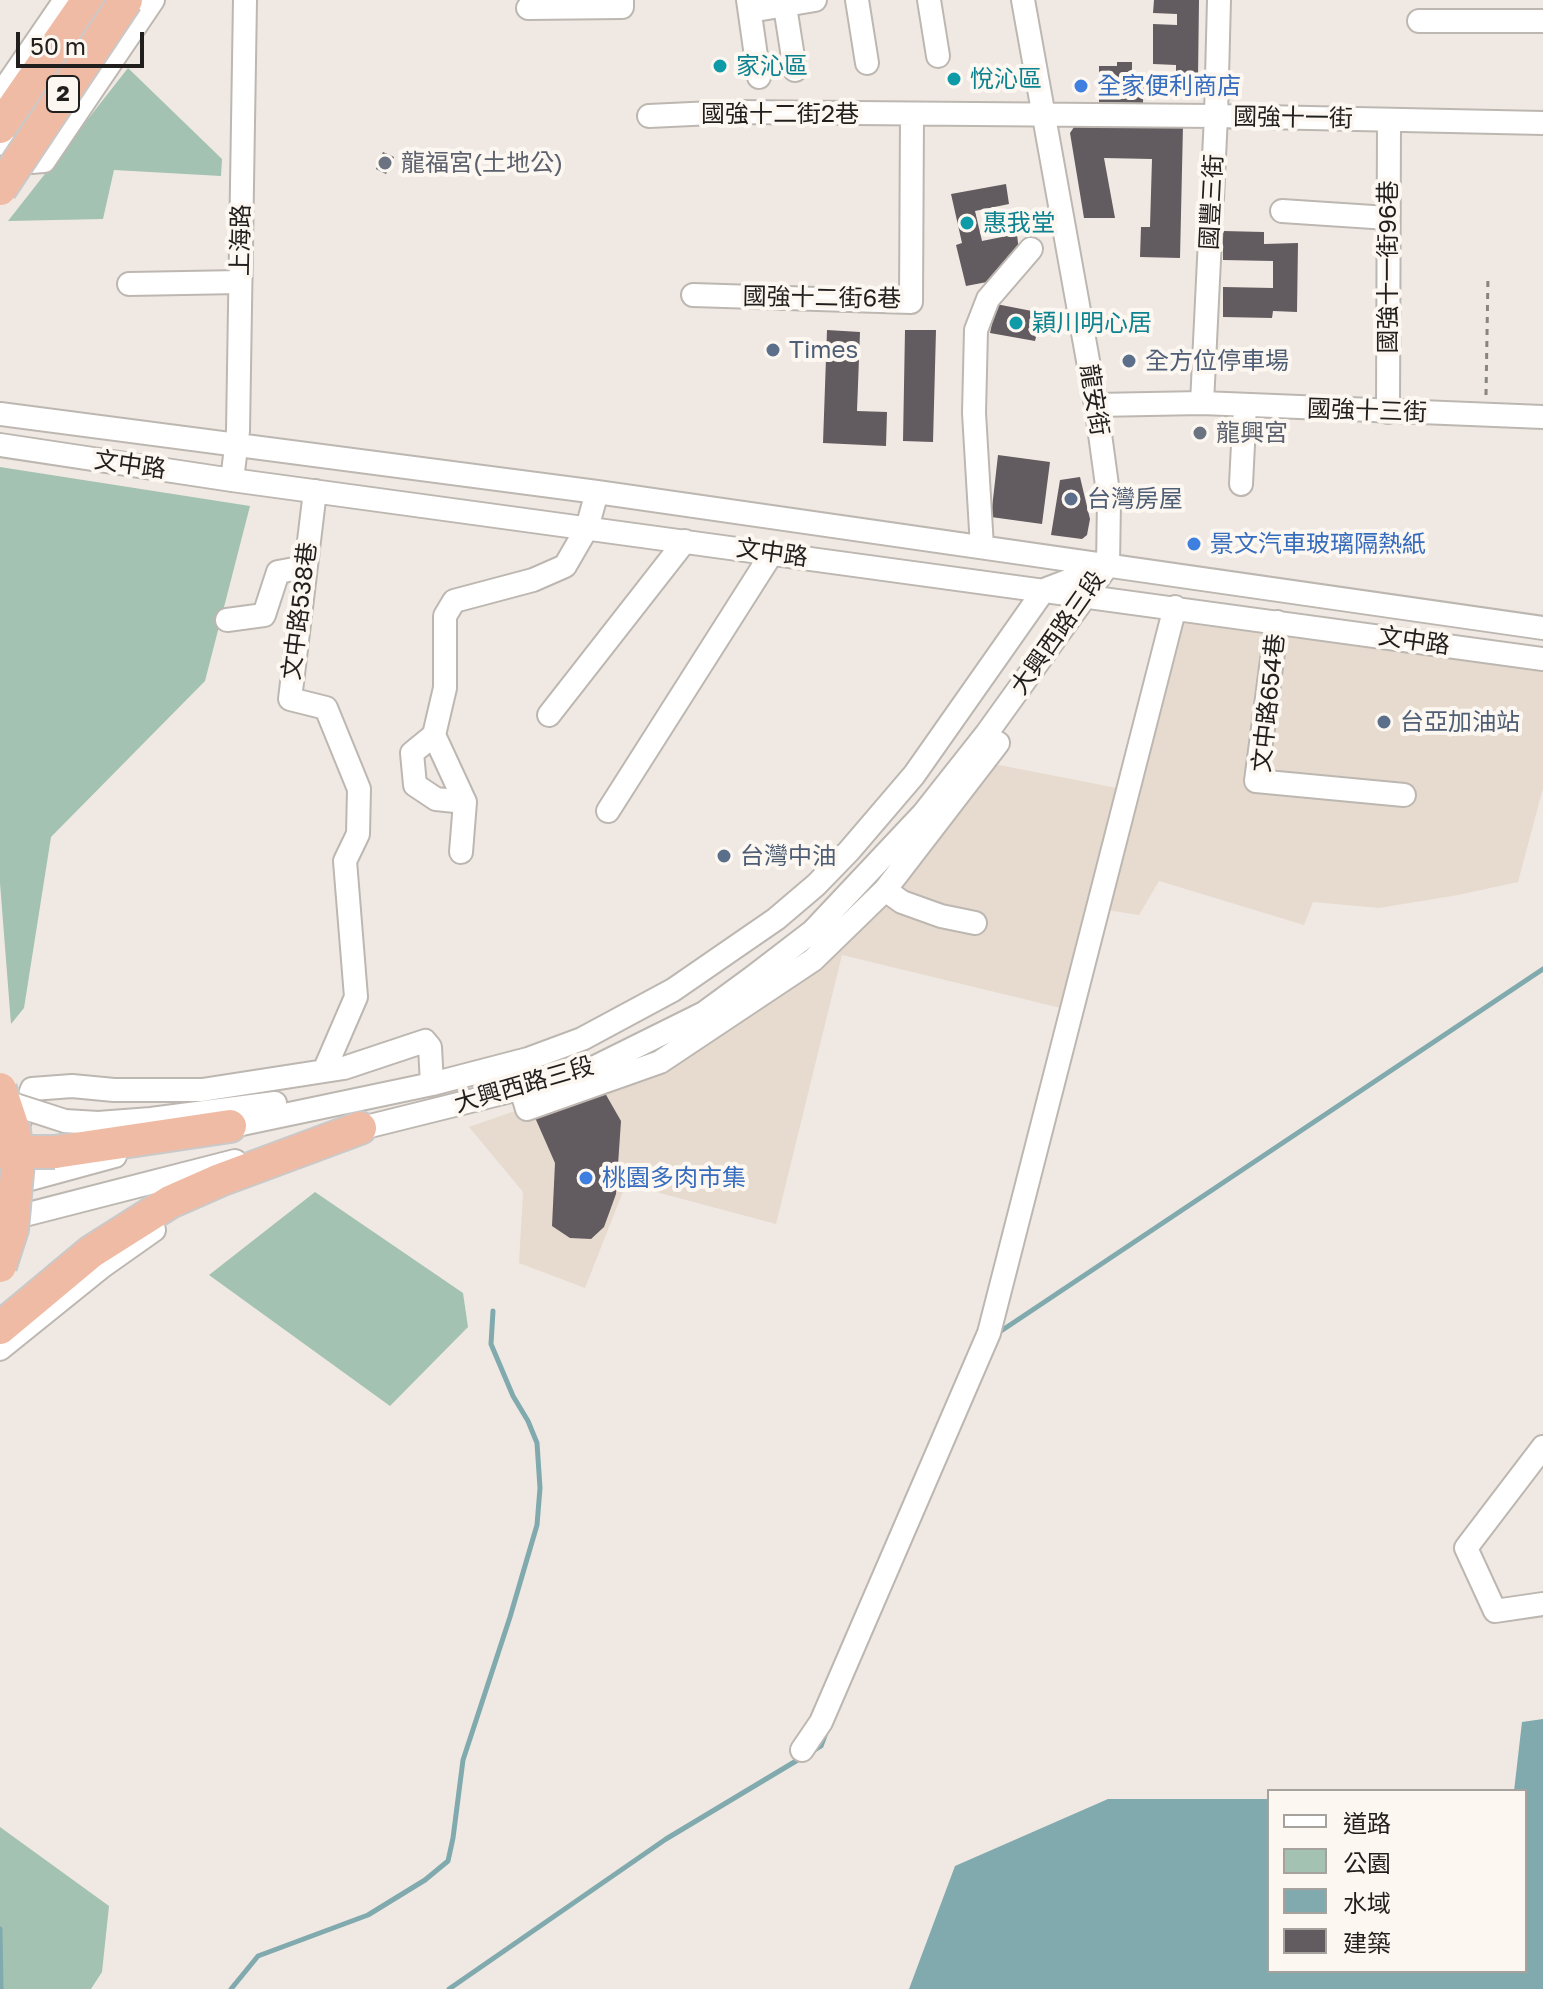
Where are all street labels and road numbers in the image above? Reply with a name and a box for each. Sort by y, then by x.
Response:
road number: 2 [47,76,79,112]
street label: 國強十二街2巷 [701,100,859,128]
street label: 國強十一街 [1233,103,1353,133]
street label: 國豐三街 [1195,153,1229,251]
street label: 國強十一街96巷 [1374,180,1402,354]
street label: 上海路 [226,204,256,276]
street label: 國強十二街6巷 [743,282,901,314]
street label: 龍安街 [1074,362,1114,438]
street label: 國強十三街 [1307,395,1427,427]
street label: 文中路 [92,446,168,484]
street label: 文中路 [734,534,810,572]
street label: 文中路538巷 [277,540,323,682]
street label: 大興西路三段 [1005,566,1111,700]
street label: 文中路 [1376,622,1452,660]
street label: 文中路654巷 [1247,632,1291,774]
street label: 大興西路三段 [451,1051,597,1119]

